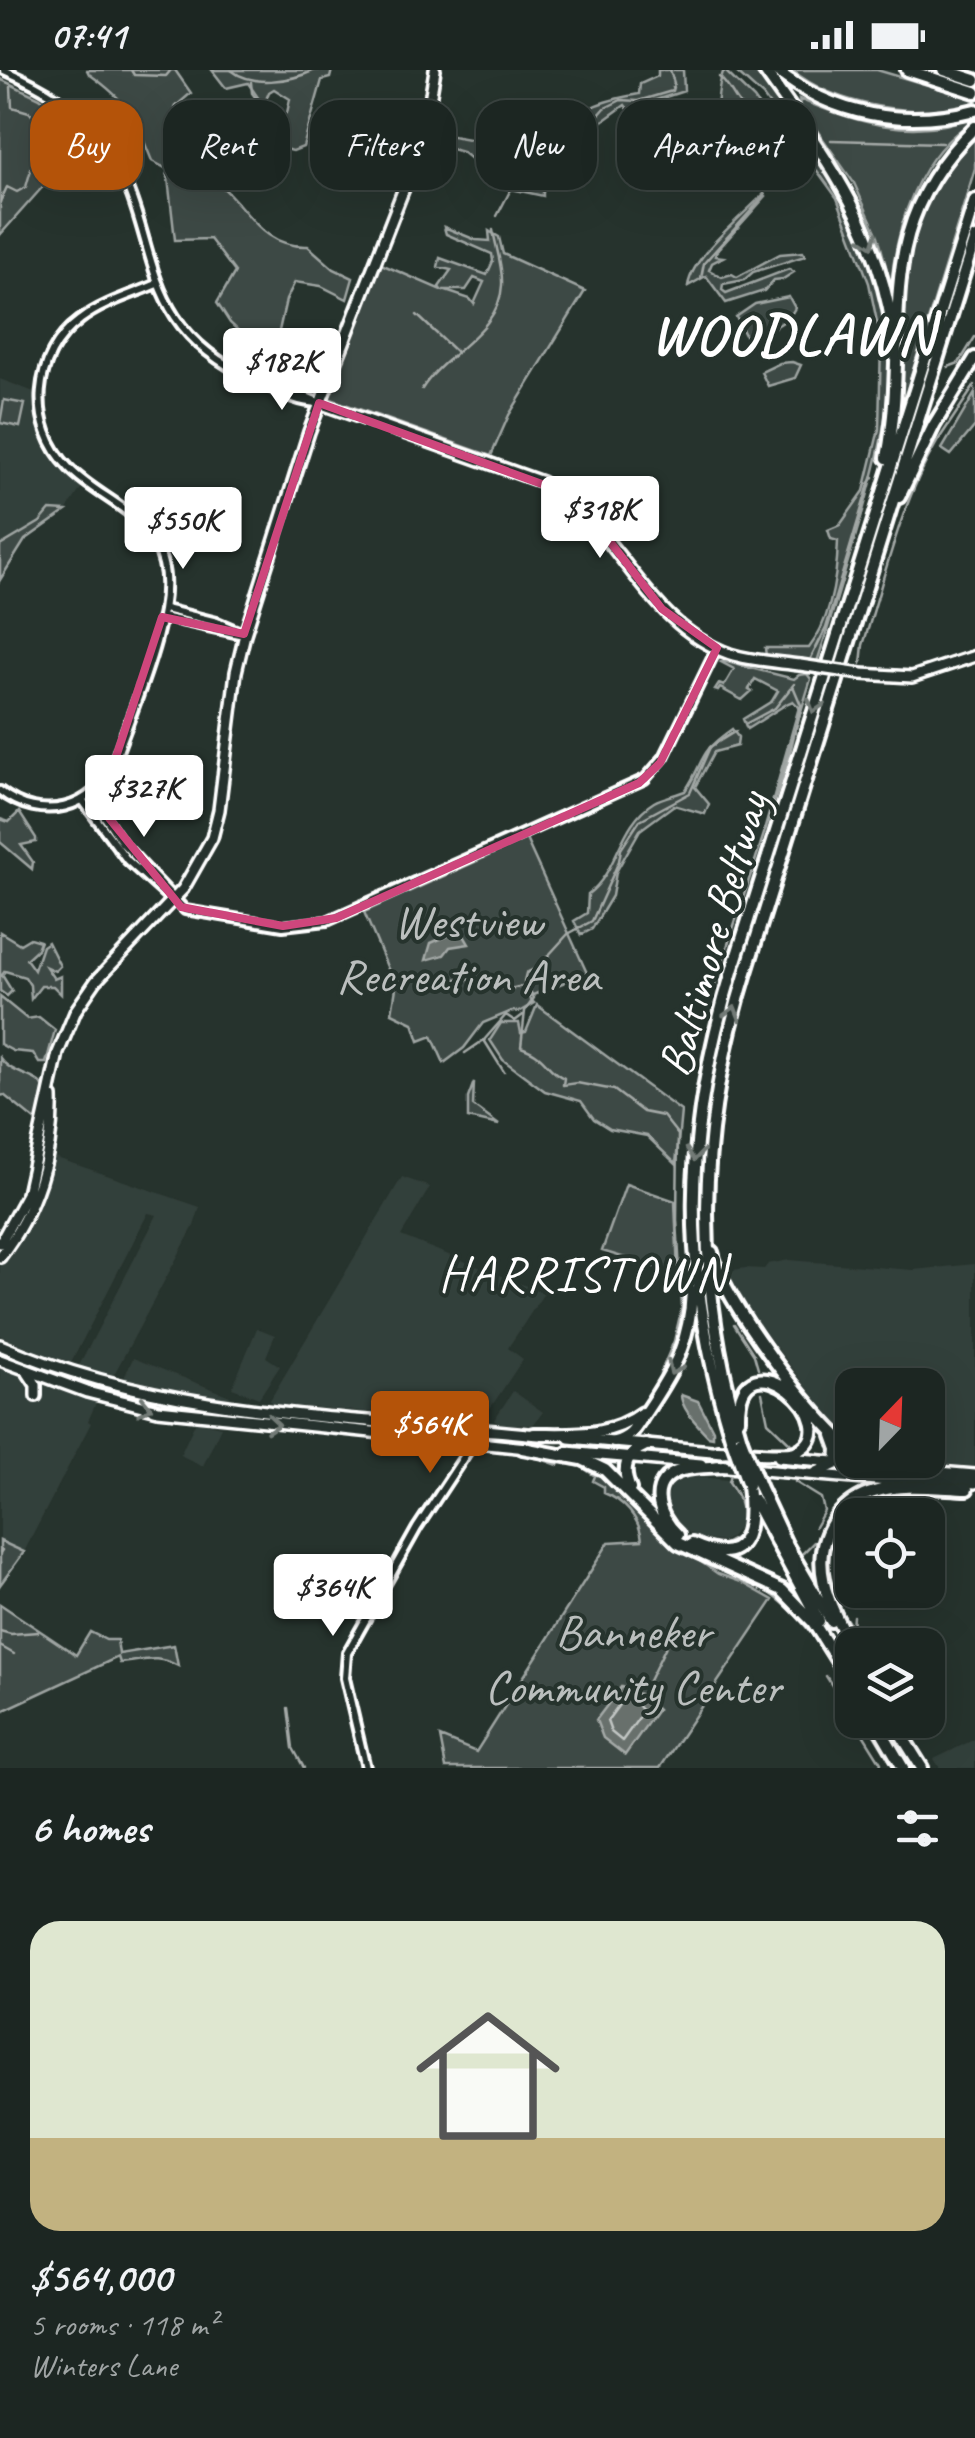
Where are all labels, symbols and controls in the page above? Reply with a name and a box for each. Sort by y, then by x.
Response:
text: 07:41 [50,12,126,59]
chip: Buy [30,100,143,190]
chip: Rent [163,100,290,190]
chip: Filters [310,100,456,190]
chip: New [476,100,597,190]
chip: Apartment [617,100,816,190]
one-way arrow [858,232,879,249]
district label: WOODLAWN [651,297,942,370]
pin: $182K [212,328,352,413]
text: $182K [245,340,319,381]
pin: $318K [530,476,670,561]
pin: $550K [113,487,253,572]
text: $318K [563,488,637,529]
text: $550K [147,499,219,540]
one-way arrow [807,696,827,713]
pin: $327K [74,755,214,840]
text: $327K [107,767,181,808]
street label: Baltimore Beltway [644,782,783,1083]
park label: Westview Recreation Area [336,891,603,1006]
one-way arrow [722,1005,743,1022]
one-way arrow [684,1146,706,1162]
district label: HARRISTOWN [439,1242,732,1305]
one-way arrow [666,1358,686,1376]
north arrow [835,1368,945,1478]
map controls [835,1368,945,1738]
pin: $564K [360,1391,500,1476]
one-way arrow [136,1395,153,1416]
text: $564K [393,1403,467,1444]
one-way arrow [266,1413,282,1434]
button: locate [835,1498,945,1608]
pin: $364K [263,1554,403,1639]
text: $364K [296,1566,370,1607]
park label: Banneker Community Center [485,1602,785,1717]
button: layers [835,1628,945,1738]
icon: filters [890,1801,945,1856]
text: 6 homes [30,1802,149,1855]
icon: home [398,1986,578,2166]
text: $564,000 [30,2251,171,2304]
text: 5 rooms · 118 m² [30,2304,217,2345]
text: Winters Lane [30,2345,177,2386]

